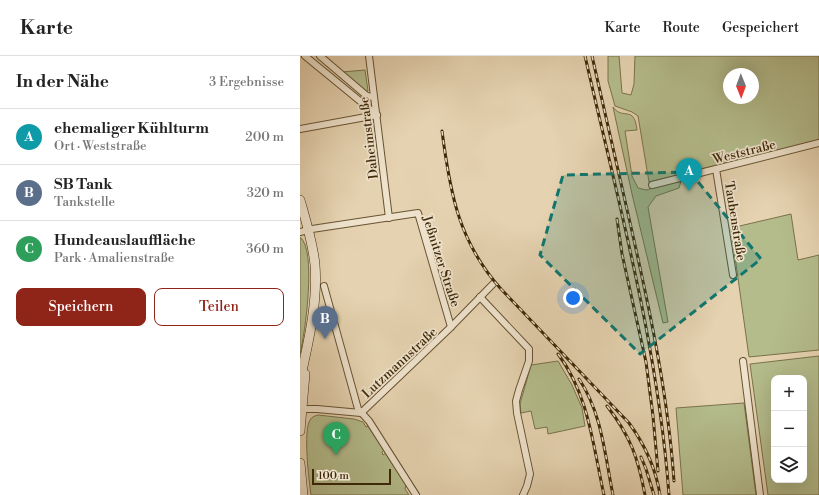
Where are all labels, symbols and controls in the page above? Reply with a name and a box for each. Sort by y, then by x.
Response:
text: Karte [20,16,73,40]
text: Karte [604,19,641,37]
text: Route [663,19,700,37]
text: Gespeichert [722,19,799,37]
north arrow [723,68,759,104]
text: In der Nähe [16,71,109,93]
text: 3 Ergebnisse [209,74,284,90]
street label: Daheimstraße [356,95,382,180]
text: ehemaliger Kühlturm [54,119,209,138]
text: A [24,129,34,145]
text: 200 m [245,129,284,145]
street label: Weststraße [710,136,778,168]
text: Ort · Weststraße [54,138,147,154]
pin: A [676,158,702,191]
text: SB Tank [54,175,113,194]
street label: Taubenstraße [721,180,749,263]
text: B [24,185,34,201]
text: 320 m [247,185,284,201]
text: Tankstelle [54,194,115,210]
street label: Jeßnitzer Straße [418,213,463,309]
text: Hundeauslauffläche [54,231,196,250]
text: C [24,241,34,257]
text: 360 m [246,241,284,257]
text: Park · Amalienstraße [54,250,174,266]
button: Speichern [16,288,146,326]
button: Teilen [154,288,284,326]
your location [563,288,583,308]
pin: B [312,306,338,339]
street label: Lutzmannstraße [359,324,441,402]
map controls [771,375,807,483]
button: + [771,375,807,411]
button: − [771,411,807,447]
pin: C [323,422,349,455]
button: layers [771,447,807,483]
scale bar [312,467,391,486]
text: 100 m [318,469,349,483]

